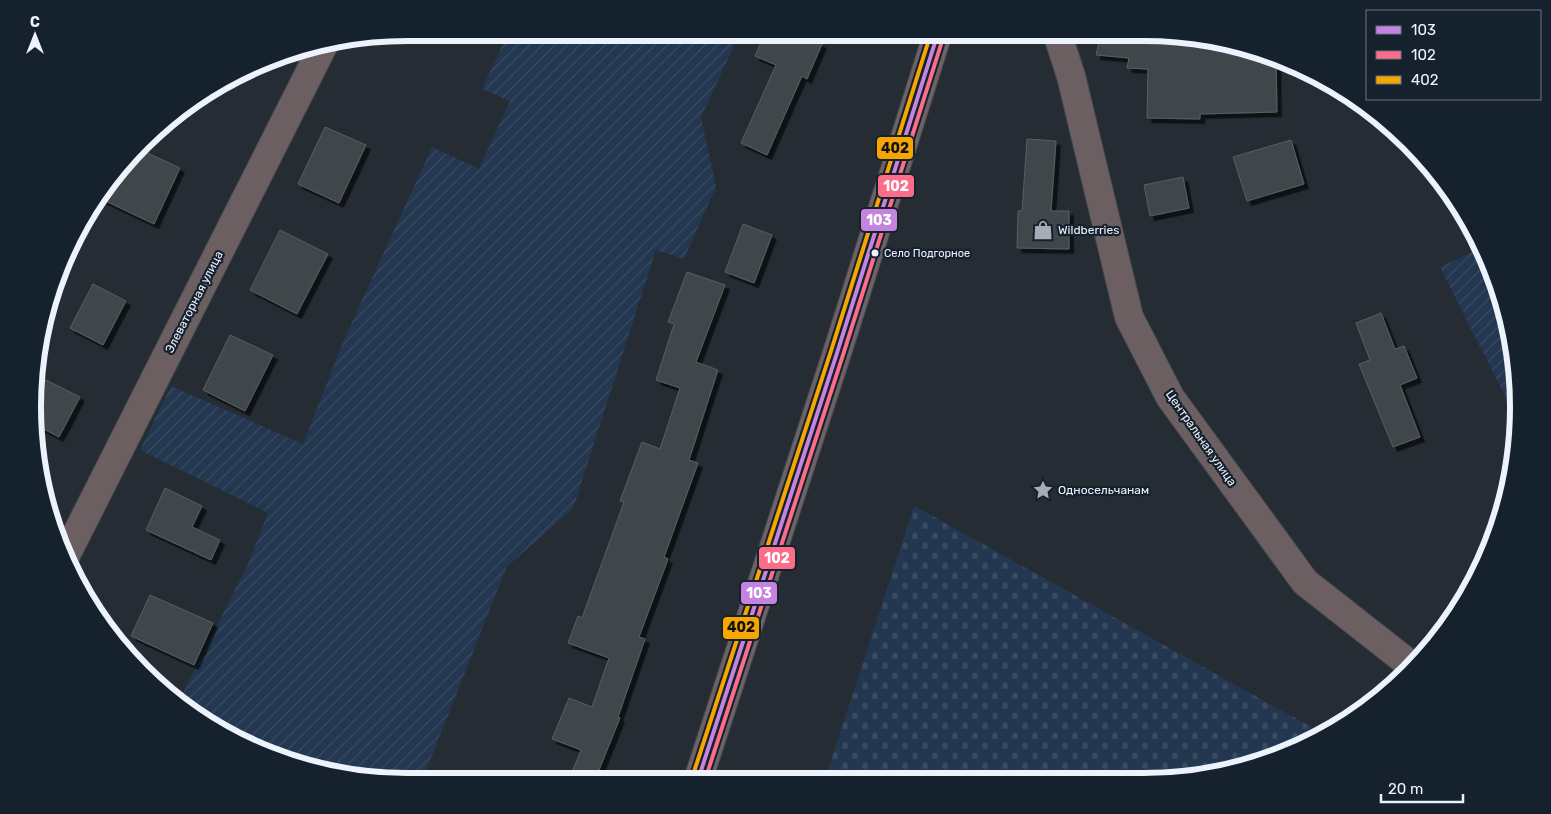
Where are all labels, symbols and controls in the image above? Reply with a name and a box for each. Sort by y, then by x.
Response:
north arrow [10,10,60,60]
legend [1366,10,1541,100]
text: С [30,14,40,31]
text: 103 [1411,21,1436,39]
text: 102 [1411,46,1436,64]
text: 402 [1411,71,1439,89]
line badge: 402 [876,136,914,160]
text: 402 [881,140,909,157]
line badge: 102 [877,174,915,198]
text: 102 [883,178,909,195]
line badge: 103 [860,208,898,232]
text: 103 [866,212,892,229]
shop icon: Wildberries [1032,219,1054,241]
place label: Wildberries [1058,223,1119,237]
place label: Село Подгорное [884,247,970,260]
marker: Село Подгорное [870,248,880,258]
street label: Элеваторная улица [162,249,226,355]
street label: Центральная улица [1163,387,1239,489]
place icon: Односельчанам [1032,479,1054,501]
place label: Односельчанам [1058,483,1149,497]
line badge: 102 [758,546,796,570]
text: 102 [764,550,790,567]
line badge: 103 [740,581,778,605]
text: 103 [746,585,772,602]
line badge: 402 [722,616,760,640]
text: 402 [727,619,755,636]
scale bar [1381,772,1464,804]
text: 20 m [1388,780,1423,798]

